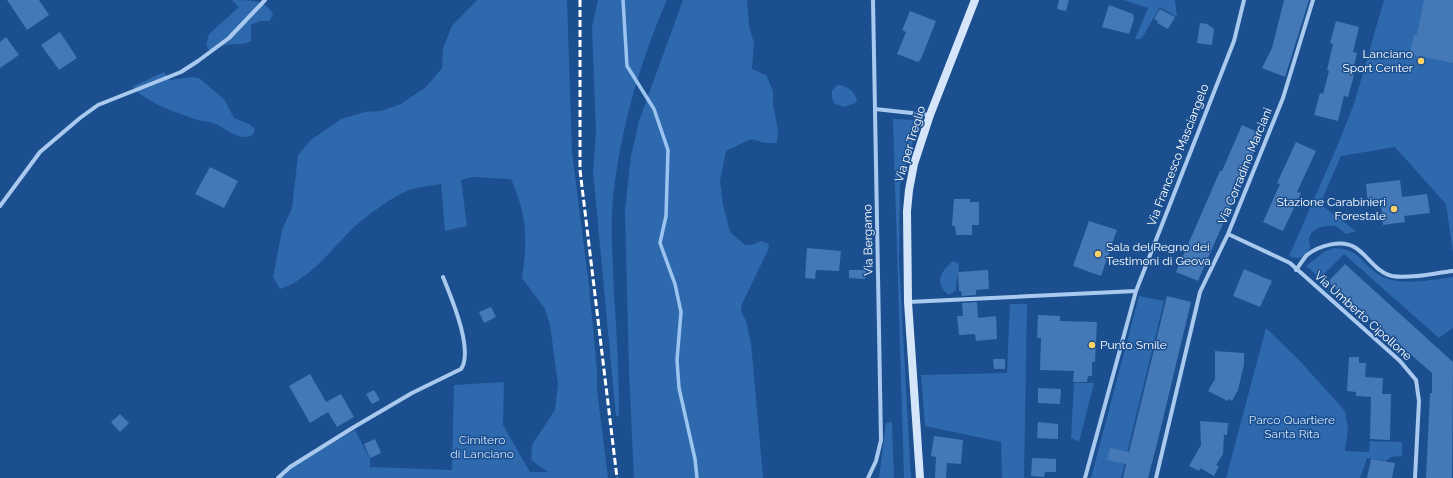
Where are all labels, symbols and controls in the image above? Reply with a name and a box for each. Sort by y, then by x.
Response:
place label: Lanciano Sport Center [1342,47,1414,75]
marker: Lanciano Sport Center [1416,56,1426,66]
street label: Via Francesco Masciangelo [1144,82,1212,228]
street label: Via per Treglio [892,104,928,184]
street label: Via Corradino Marciani [1215,106,1275,226]
place label: Stazione Carabinieri Forestale [1276,195,1386,223]
street label: Via Bergamo [860,204,876,276]
marker: Stazione Carabinieri Forestale [1389,204,1399,214]
place label: Sala del Regno dei Testimoni di Geova [1106,240,1211,268]
marker: Sala del Regno dei Testimoni di Geova [1093,249,1103,259]
street label: Via Umberto Cipollone [1311,269,1415,363]
place label: Punto Smile [1100,338,1167,352]
marker: Punto Smile [1087,340,1097,350]
park label: Parco Quartiere Santa Rita [1249,413,1335,441]
park label: Cimitero di Lanciano [450,433,514,461]

